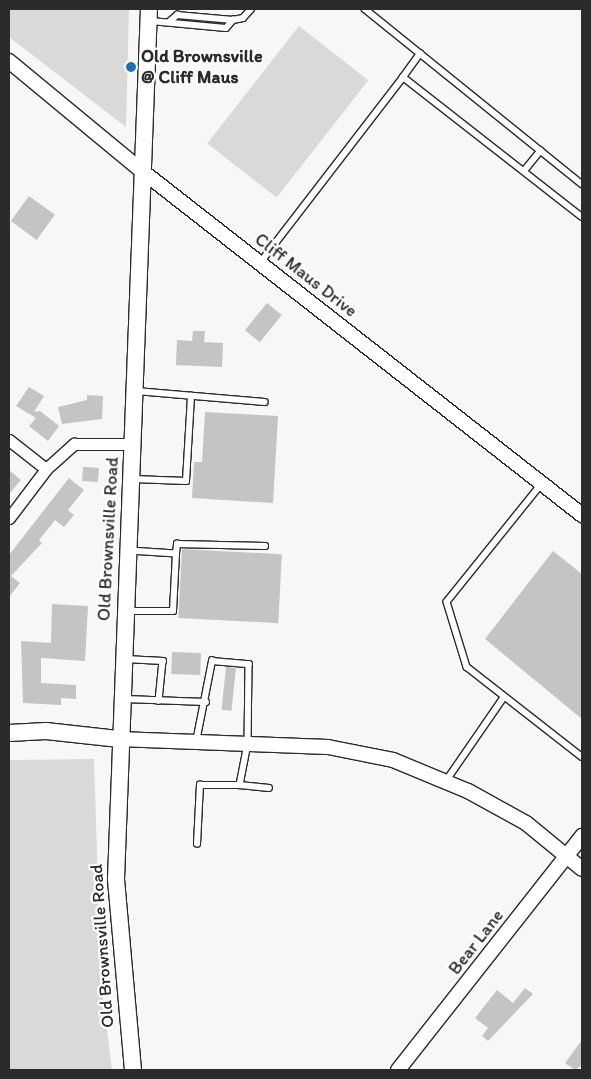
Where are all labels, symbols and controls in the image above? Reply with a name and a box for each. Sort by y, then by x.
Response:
place label: Old Brownsville @ Cliff Maus [141,46,263,88]
marker: Old Brownsville @ Cliff Maus [125,61,137,73]
street label: Cliff Maus Drive [250,228,362,322]
street label: Old Brownsville Road [93,456,123,622]
street label: Old Brownsville Road [85,863,119,1029]
street label: Bear Lane [444,905,508,979]

